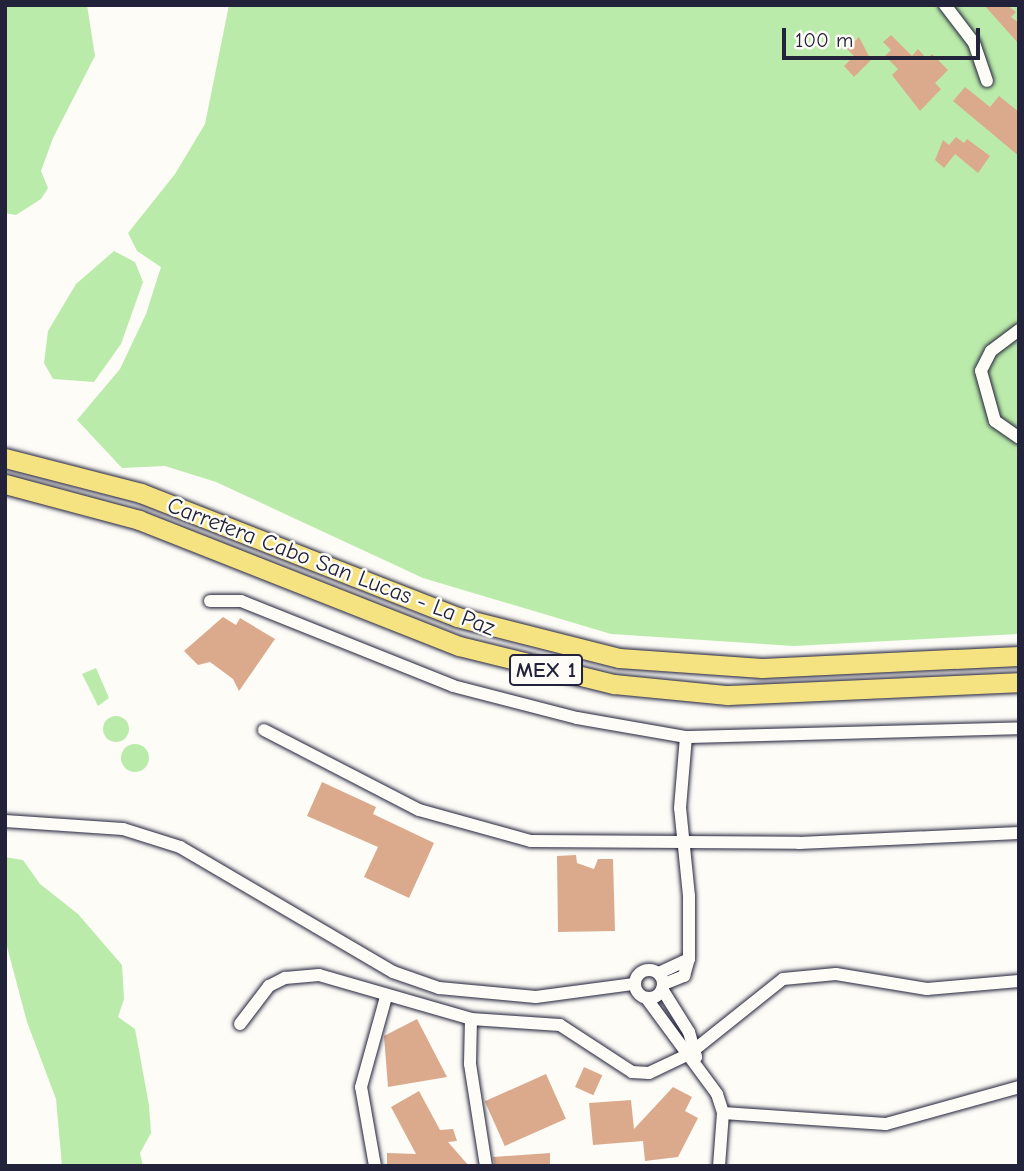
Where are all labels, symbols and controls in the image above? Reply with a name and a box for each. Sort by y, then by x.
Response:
scale bar [786,14,984,58]
text: 100 m [795,28,853,52]
street label: Carretera Cabo San Lucas - La Paz [163,492,499,642]
road number: MEX 1 [508,652,584,688]

